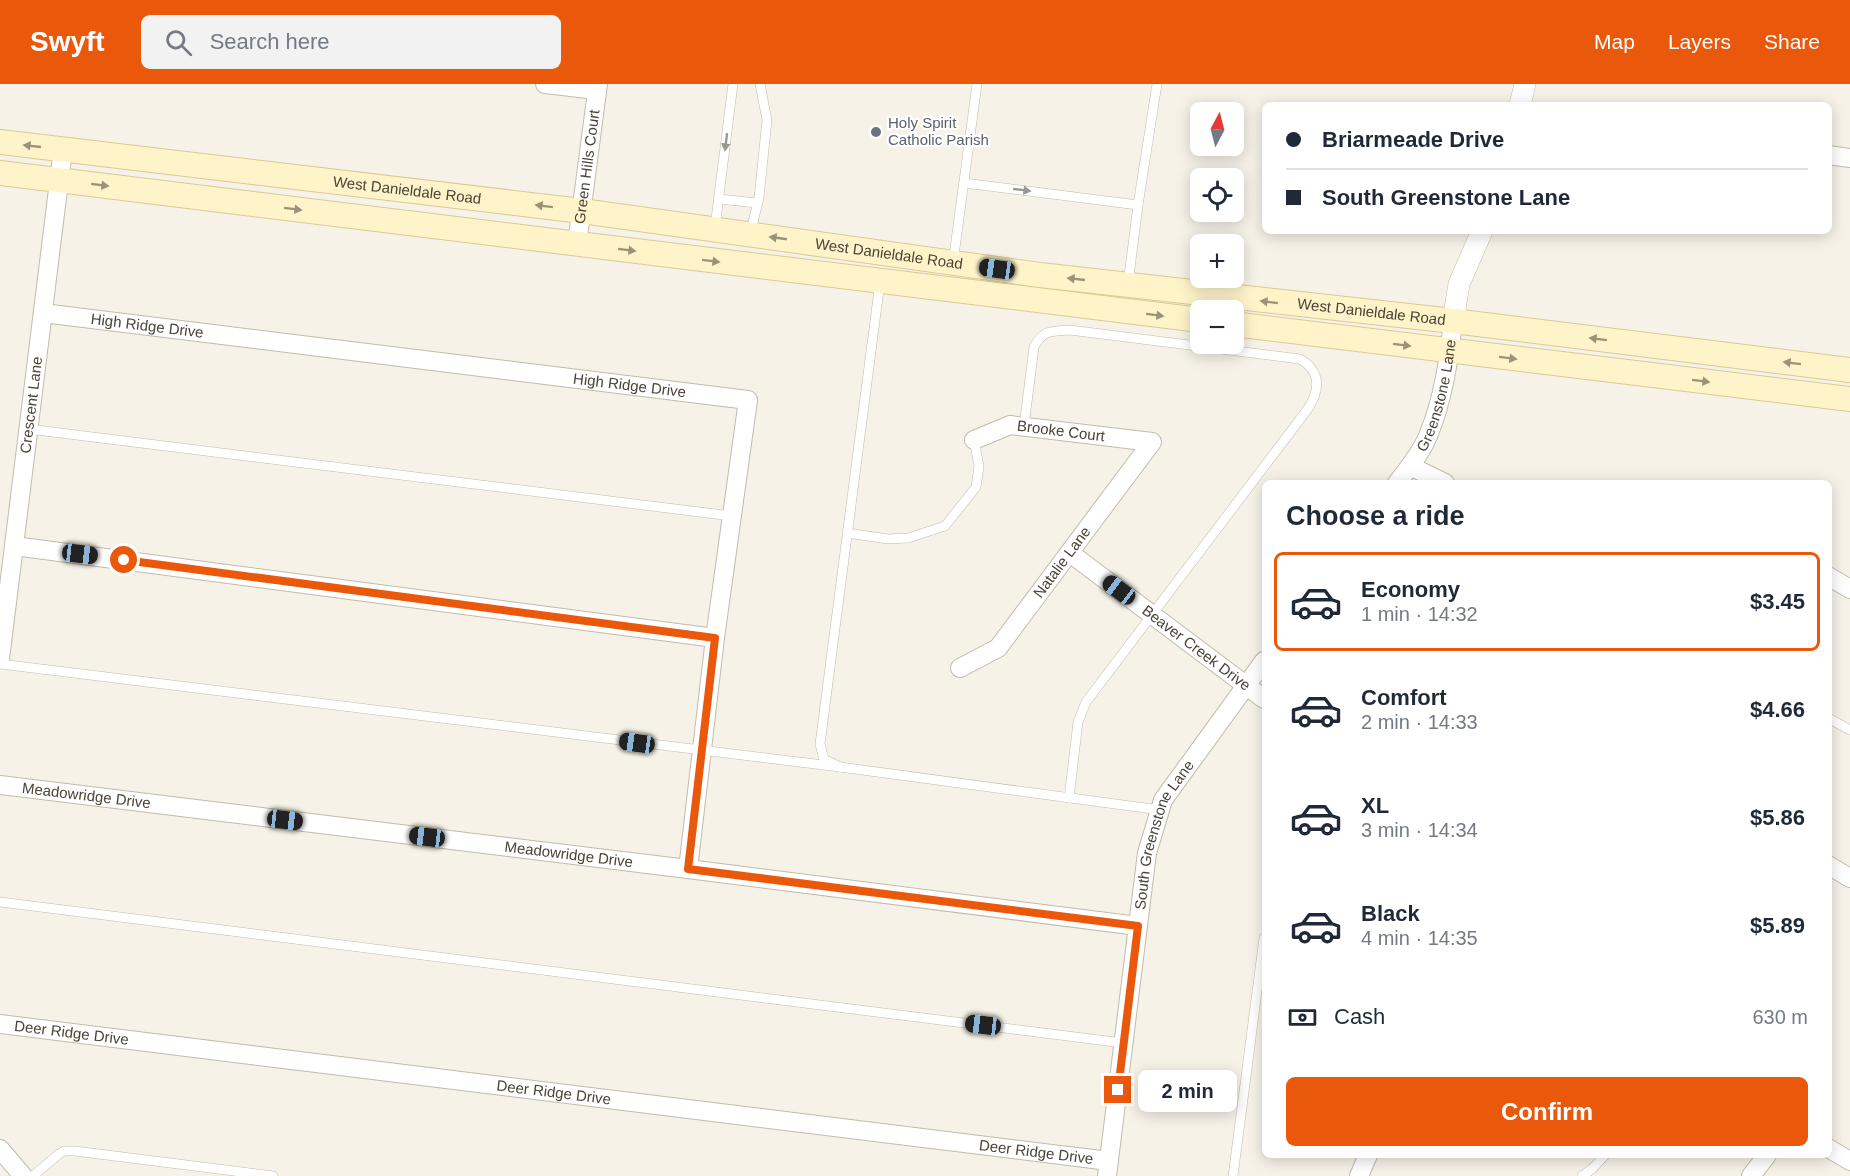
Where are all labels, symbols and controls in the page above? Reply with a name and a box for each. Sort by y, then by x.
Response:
search box [141,15,561,69]
text: Swyft [30,26,105,57]
icon: search [162,26,195,59]
text: Search here [210,29,330,54]
text: Map [1594,30,1635,53]
text: Layers [1668,30,1731,53]
text: Share [1764,30,1820,53]
north arrow [1190,102,1244,156]
map controls [1190,102,1244,354]
street label: Green Hills Court [571,108,603,225]
place label: Holy Spirit Catholic Parish [888,114,989,148]
marker: Holy Spirit Catholic Parish [869,125,883,139]
text: Briarmeade Drive [1322,127,1504,152]
one-way arrow [721,133,730,152]
one-way arrow [23,141,42,151]
button: locate [1190,168,1244,222]
street label: West Danieldale Road [332,173,482,207]
one-way arrow [90,181,109,190]
one-way arrow [1012,185,1031,195]
text: South Greenstone Lane [1322,185,1570,210]
one-way arrow [534,202,553,211]
one-way arrow [284,204,303,214]
one-way arrow [769,234,788,243]
button: + [1190,234,1244,288]
street label: West Danieldale Road [814,235,964,272]
one-way arrow [618,246,637,255]
one-way arrow [702,256,721,265]
car [978,258,1016,280]
one-way arrow [1066,275,1085,284]
street label: West Danieldale Road [1296,295,1446,328]
one-way arrow [1260,297,1279,306]
button: − [1190,300,1244,354]
street label: High Ridge Drive [90,310,205,341]
one-way arrow [1146,310,1165,320]
one-way arrow [1589,334,1608,344]
street label: Greenstone Lane [1413,338,1459,454]
one-way arrow [1392,340,1411,350]
one-way arrow [1498,353,1517,363]
street label: Crescent Lane [16,355,45,454]
one-way arrow [1782,358,1801,367]
street label: High Ridge Drive [572,370,687,400]
one-way arrow [1692,377,1711,386]
street label: Brooke Court [1016,417,1107,444]
text: Choose a ride [1286,501,1465,531]
street label: Natalie Lane [1030,523,1094,601]
car [61,543,99,565]
route start [110,546,137,573]
car [1099,572,1139,608]
icon: car [1289,575,1343,629]
text: Economy [1361,577,1460,602]
text: $3.45 [1750,589,1805,614]
street label: Beaver Creek Drive [1139,601,1254,694]
text: 1 min · 14:32 [1361,603,1478,625]
icon: car [1289,683,1343,737]
text: Comfort [1361,685,1447,710]
text: $4.66 [1750,697,1805,722]
text: 2 min · 14:33 [1361,711,1478,733]
car [618,732,656,754]
street label: South Greenstone Lane [1131,757,1197,911]
street label: Meadowridge Drive [21,779,152,811]
icon: car [1289,791,1343,845]
text: XL [1361,793,1389,818]
text: $5.86 [1750,805,1805,830]
car [266,809,304,831]
text: 3 min · 14:34 [1361,819,1478,841]
car [408,826,446,848]
street label: Meadowridge Drive [504,838,634,870]
icon: car [1289,899,1343,953]
text: Black [1361,901,1420,926]
text: $5.89 [1750,913,1805,938]
text: 4 min · 14:35 [1361,927,1478,949]
icon: cash [1286,1001,1319,1034]
text: Cash [1334,1004,1385,1029]
text: 630 m [1752,1006,1808,1028]
car [964,1014,1002,1036]
street label: Deer Ridge Drive [13,1017,130,1048]
callout: 2 min [1139,1069,1238,1111]
street label: Deer Ridge Drive [496,1076,612,1107]
route end [1104,1076,1131,1103]
button: Confirm [1286,1077,1808,1146]
text: 2 min [1161,1080,1214,1102]
street label: Deer Ridge Drive [978,1136,1094,1167]

